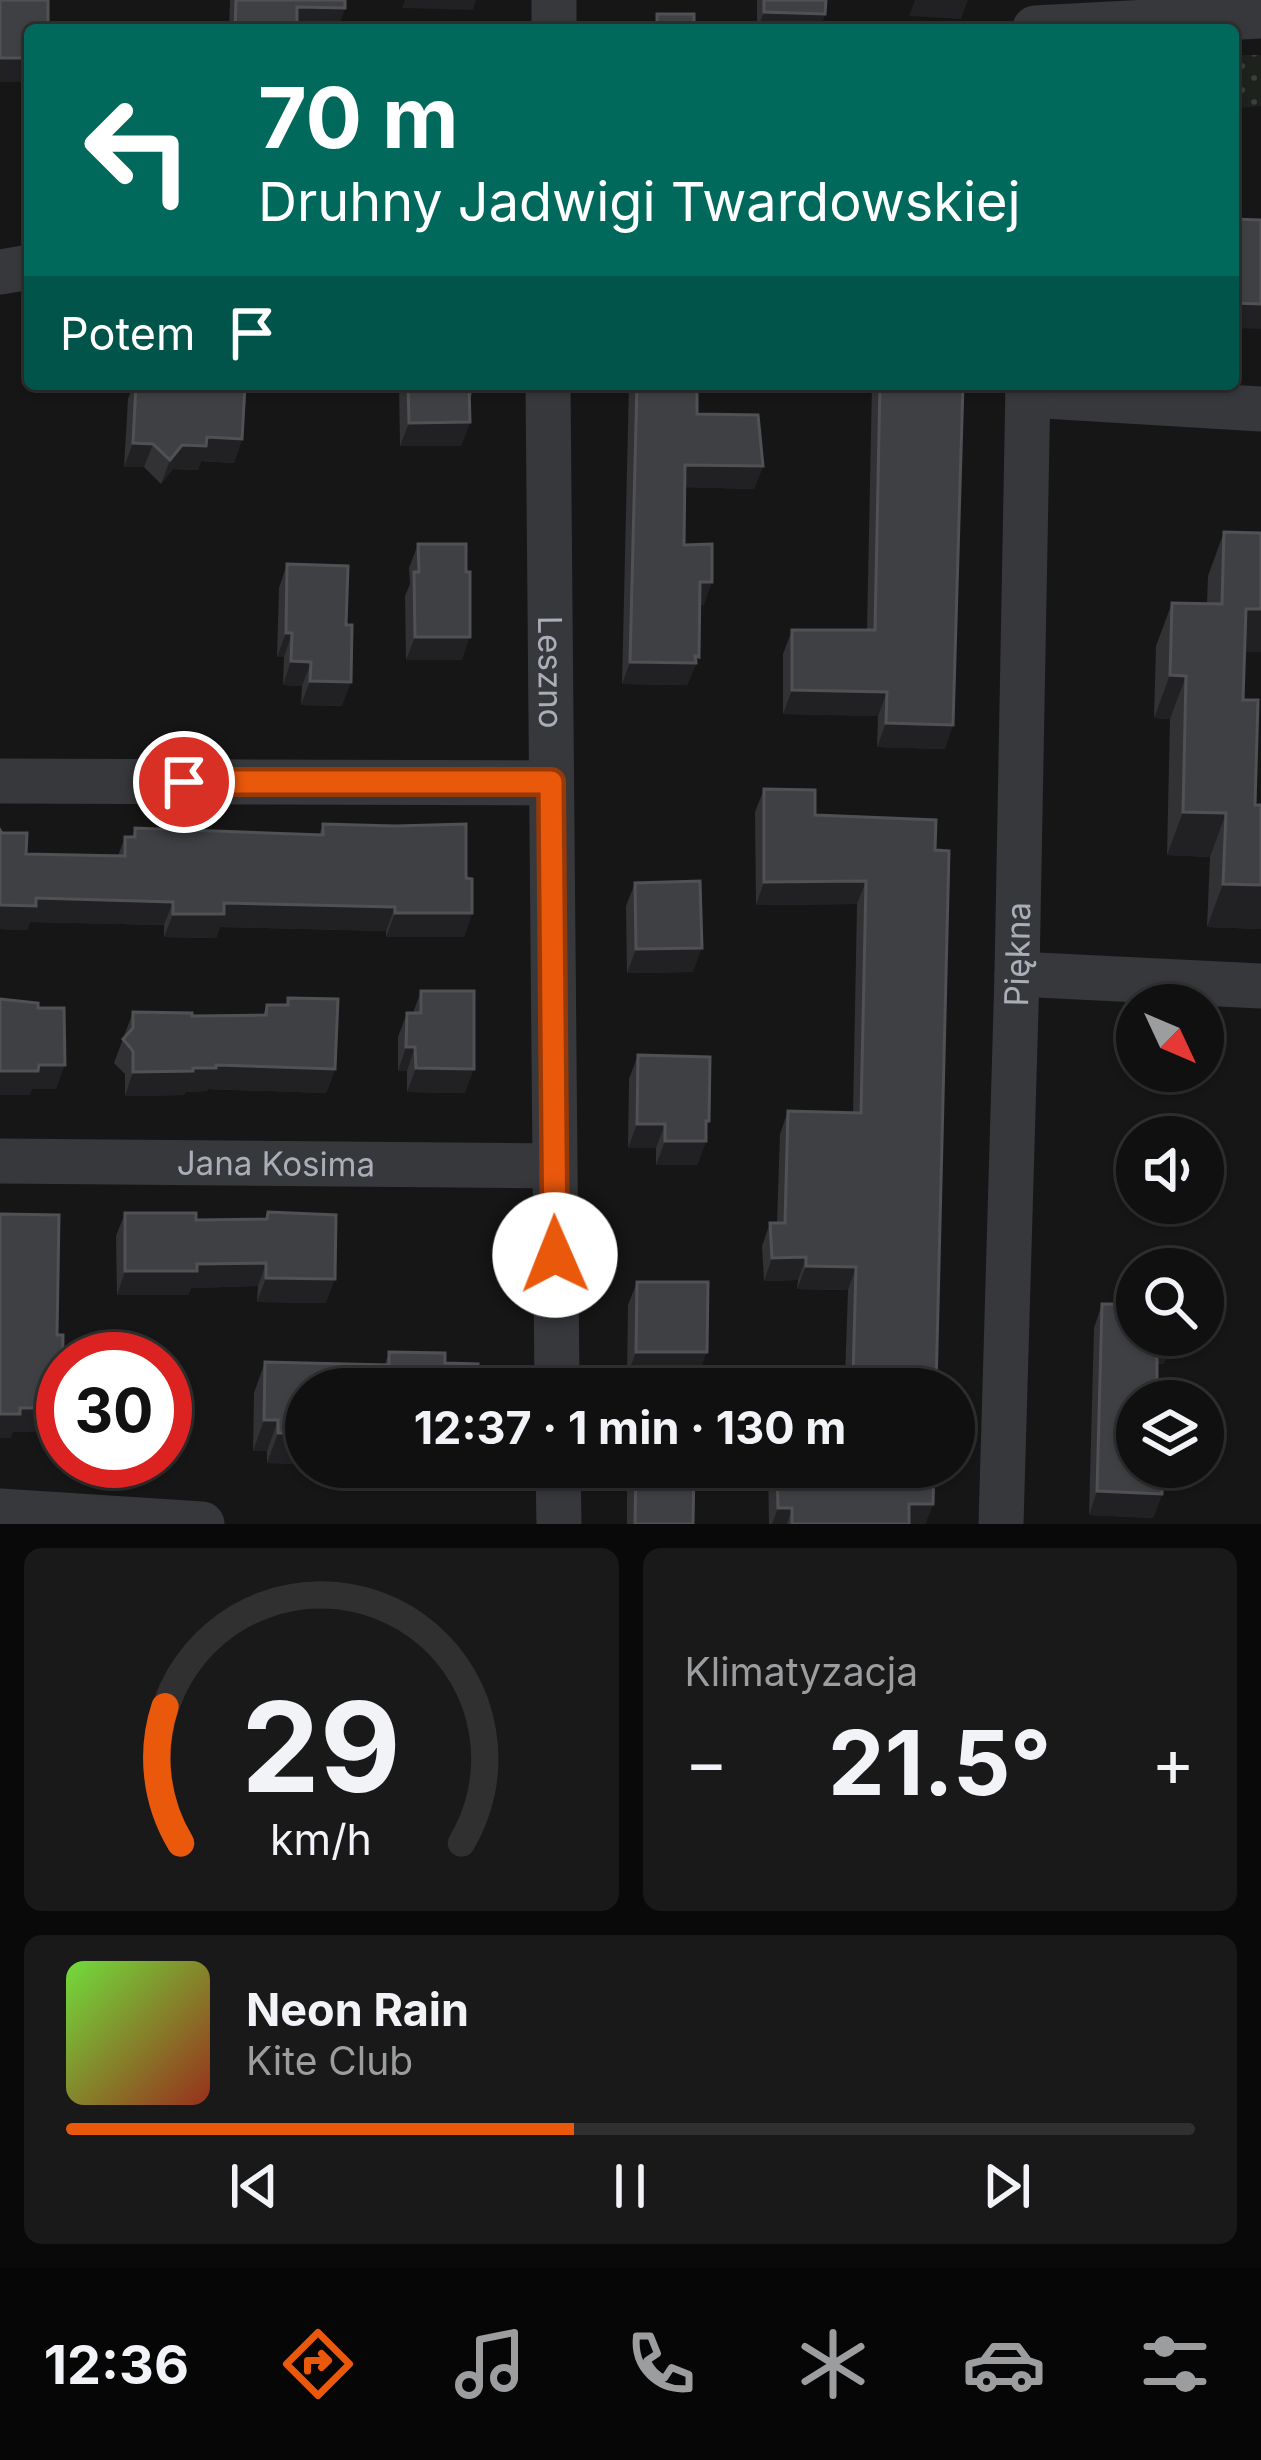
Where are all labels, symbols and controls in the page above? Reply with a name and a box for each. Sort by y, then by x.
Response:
text: 70 m [258,67,459,168]
icon: left [60,72,216,228]
text: Druhny Jadwigi Twardowskiej [258,169,1021,234]
icon: arrive [219,300,285,366]
text: Potem [60,306,195,361]
street label: Leszno [530,615,571,729]
pin [133,731,235,833]
icon: arrive [151,749,217,815]
street label: Piękna [996,902,1038,1007]
north arrow [1116,984,1224,1092]
map controls [1116,984,1224,1488]
button: sound [1116,1116,1224,1224]
street label: Jana Kosima [177,1143,375,1184]
position arrow [492,1192,618,1318]
button: search [1116,1248,1224,1356]
speed limit sign: 30 [36,1332,192,1488]
button: layers [1116,1380,1224,1488]
text: 12:37 · 1 min · 130 m [414,1400,846,1455]
text: Klimatyzacja [685,1648,918,1695]
text: 29 [241,1671,401,1822]
text: 21.5° [828,1708,1051,1817]
text: − [685,1722,728,1802]
text: + [1151,1722,1195,1802]
text: km/h [270,1812,372,1864]
text: Neon Rain [246,1982,469,2037]
text: Kite Club [246,2037,413,2084]
icon: previous [221,2153,287,2219]
icon: pause [597,2153,663,2219]
icon: next [974,2153,1040,2219]
icon: directions [276,2322,360,2406]
icon: music [448,2322,532,2406]
icon: phone [619,2322,703,2406]
icon: climate [791,2322,875,2406]
icon: car [962,2322,1046,2406]
icon: filters [1133,2322,1217,2406]
text: 12:36 [44,2332,189,2397]

